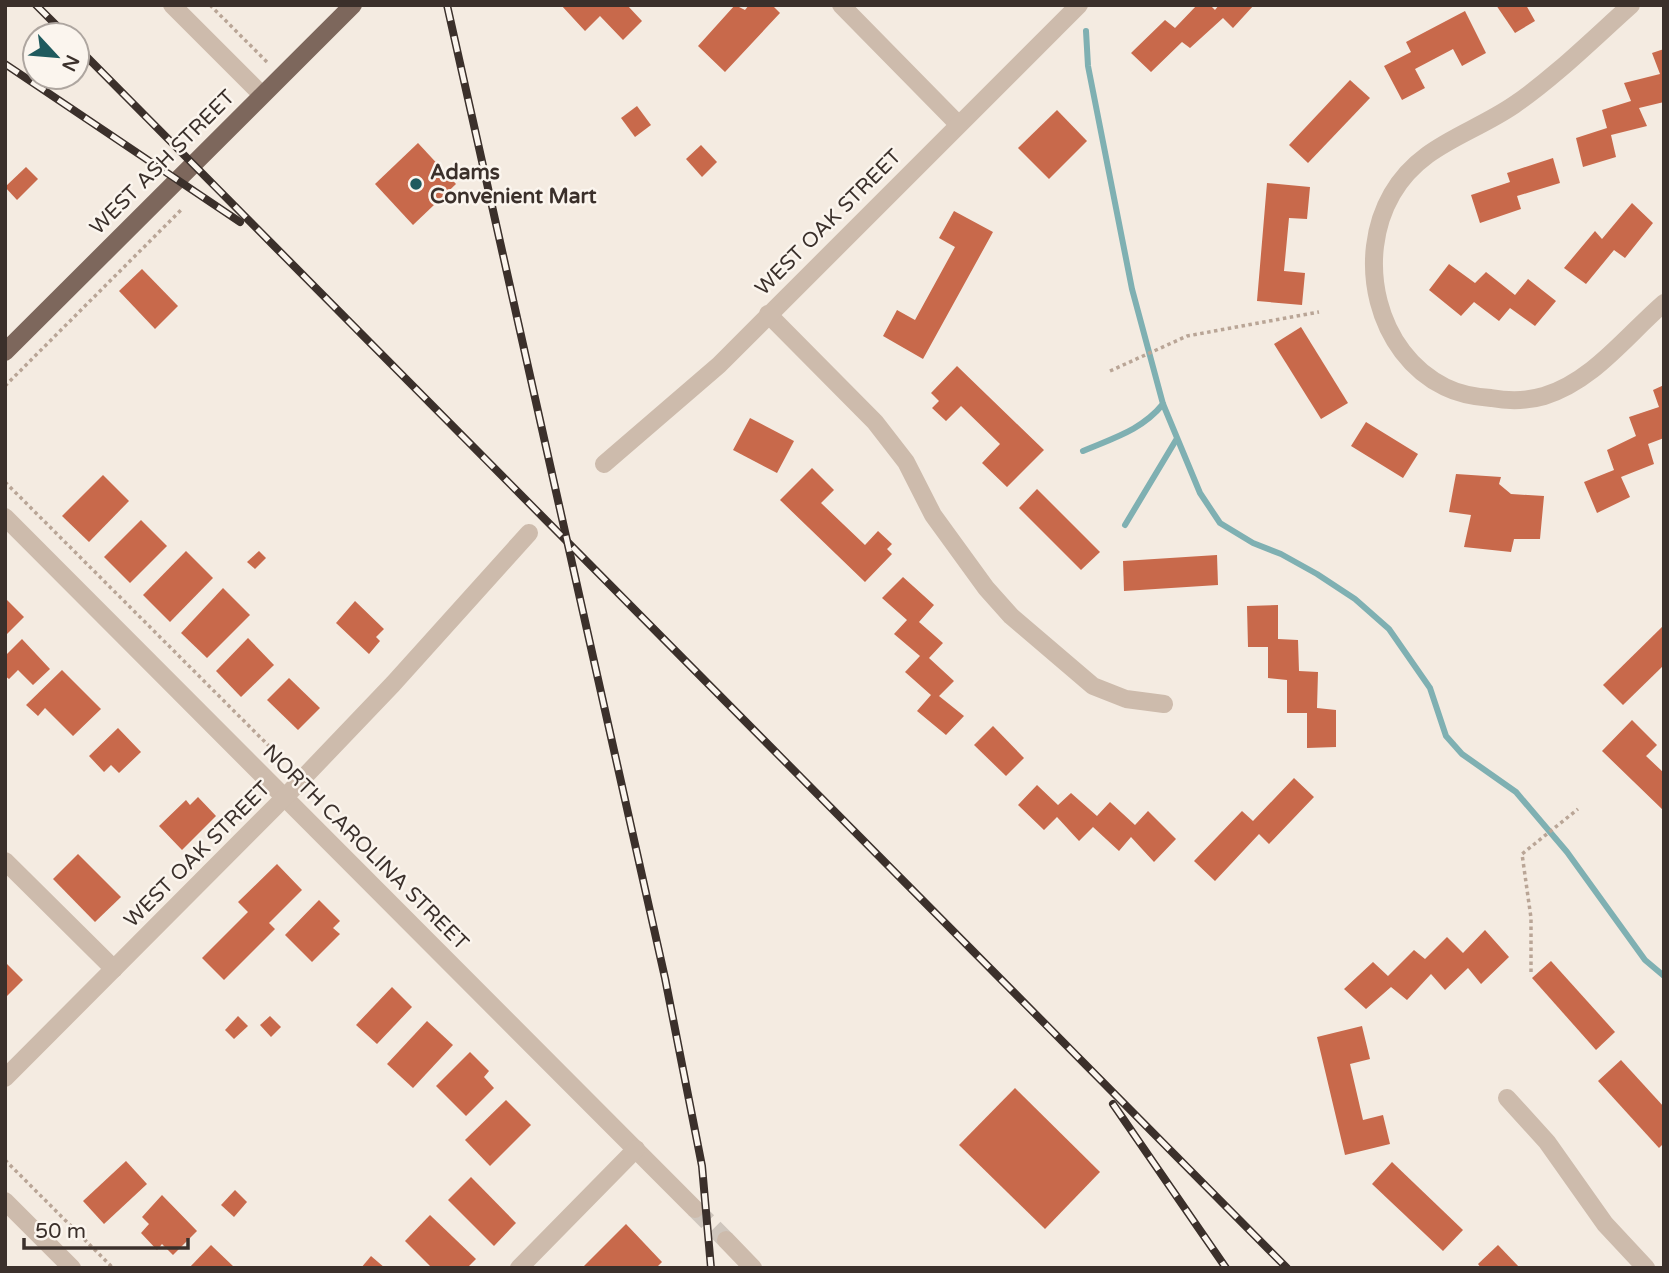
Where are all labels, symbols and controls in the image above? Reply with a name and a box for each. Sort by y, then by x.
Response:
north arrow [21,21,91,91]
text: N [57,51,84,75]
street label: WEST ASH STREET [85,85,240,240]
street label: WEST OAK STREET [750,144,907,301]
place label: Adams Convenient Mart [430,160,597,209]
marker: Adams Convenient Mart [408,176,424,192]
street label: NORTH CAROLINA STREET [258,739,474,956]
street label: WEST OAK STREET [119,776,276,933]
scale bar [24,1206,189,1250]
text: 50 m [35,1219,86,1244]

